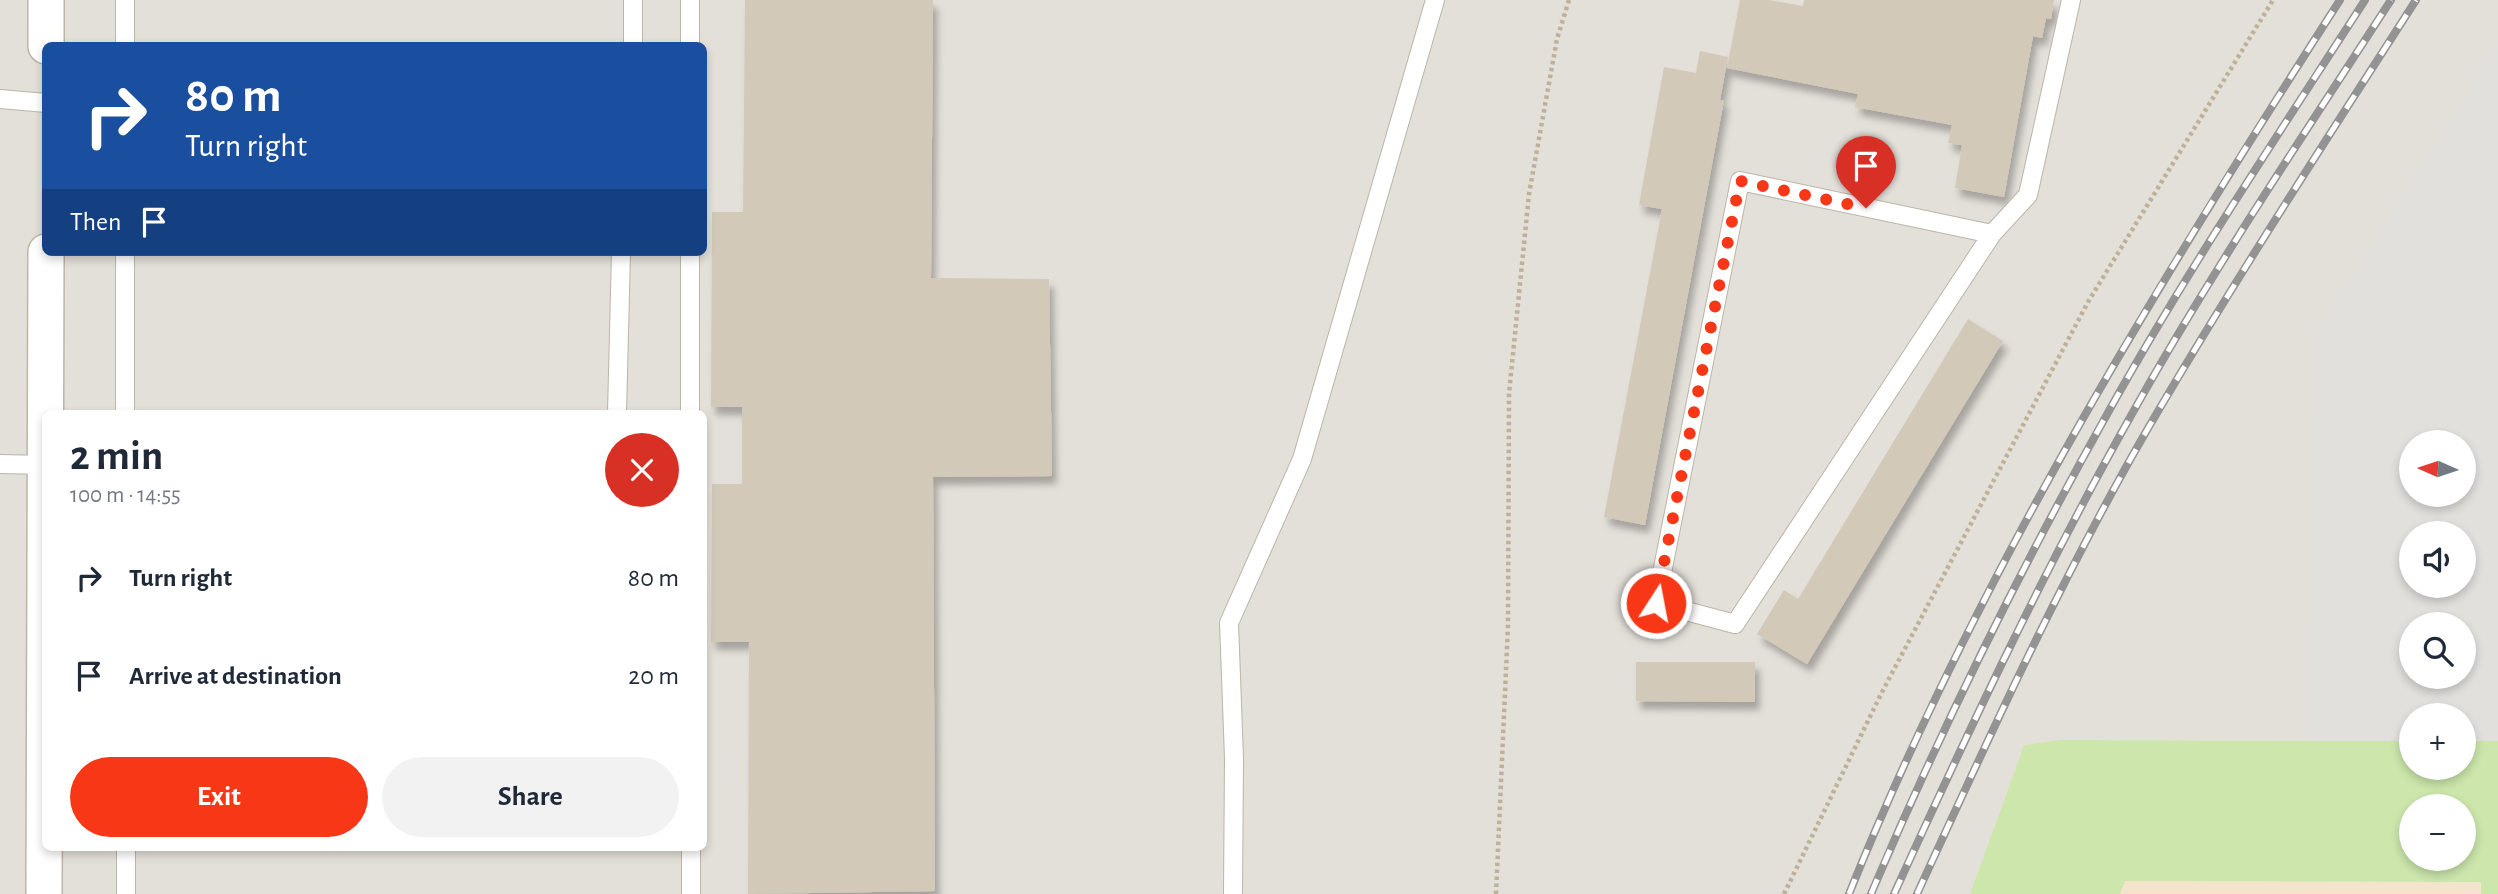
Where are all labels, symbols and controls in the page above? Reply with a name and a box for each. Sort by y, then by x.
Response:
icon: right [70,70,161,161]
text: 80 m [185,72,282,121]
text: Turn right [185,130,307,162]
pin [1836,136,1896,208]
icon: arrive [1847,147,1885,185]
icon: arrive [135,203,173,241]
text: Then [70,209,121,235]
north arrow [2399,430,2476,508]
map controls [2399,430,2476,871]
button: close [605,433,679,507]
text: 2 min [70,435,163,477]
text: 100 m · 14:55 [70,484,181,507]
button: sound [2399,521,2476,598]
icon: right [70,559,108,597]
text: Turn right [129,565,232,591]
text: 80 m [628,565,679,591]
position arrow [1619,566,1693,640]
button: search [2399,612,2476,689]
icon: arrive [70,657,108,695]
text: Arrive at destination [129,663,342,689]
text: 20 m [628,663,679,689]
button: + [2399,703,2476,780]
button: Exit [70,757,368,837]
button: Share [382,757,679,837]
button: − [2399,794,2476,871]

